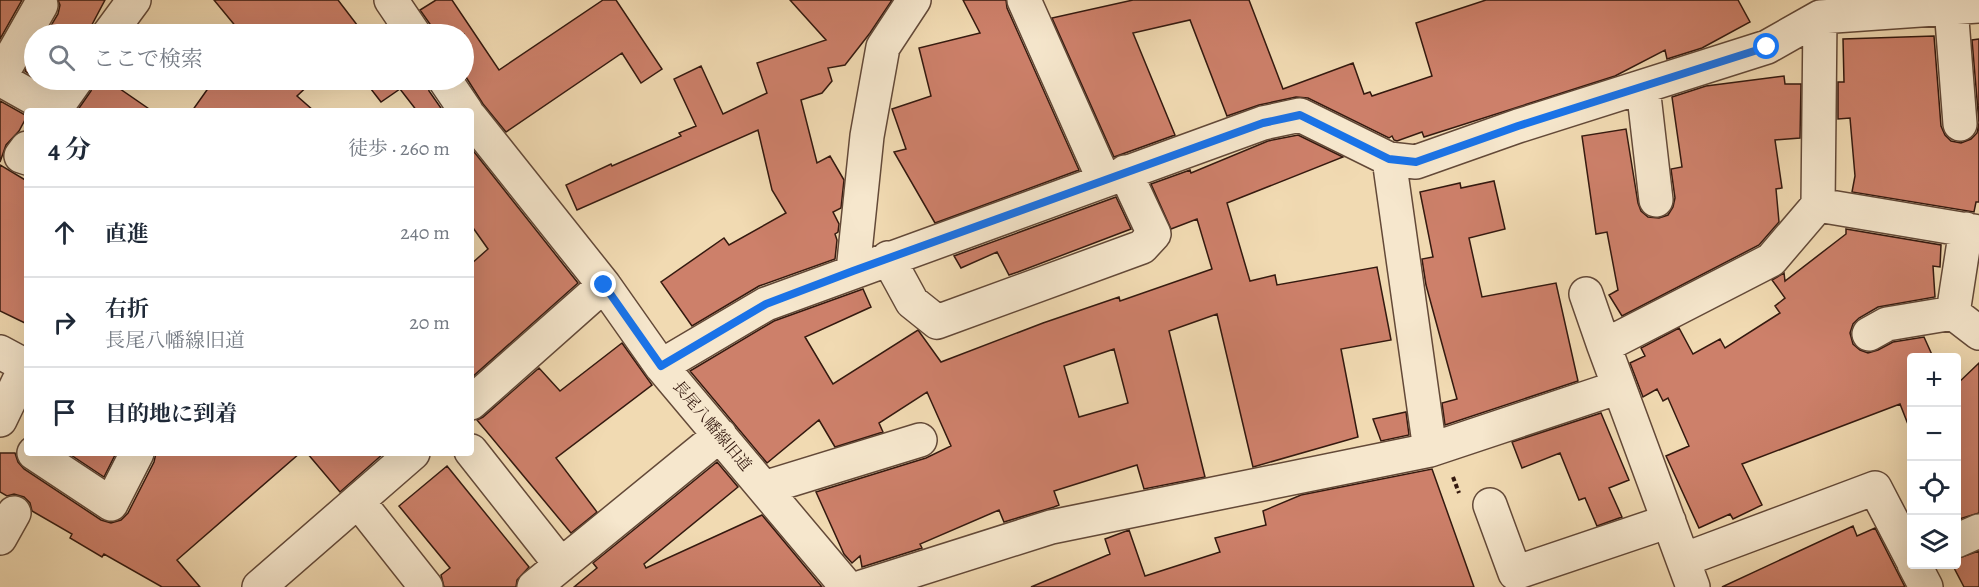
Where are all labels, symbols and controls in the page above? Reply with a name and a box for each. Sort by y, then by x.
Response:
search box [24,24,474,90]
route start [1753,33,1779,59]
icon: search [45,41,78,74]
text: ここで検索 [93,44,203,74]
text: 4 分 [48,132,91,167]
text: 徒歩 · 260 m [348,135,450,162]
icon: ahead [48,216,81,249]
text: 直進 [105,219,149,249]
text: 240 m [400,219,450,246]
route end [590,271,616,297]
text: 右折 [105,294,149,324]
icon: right [48,306,81,339]
text: 20 m [409,309,450,336]
text: 長尾八幡線旧道 [105,327,245,354]
map controls [1907,353,1961,569]
button: + [1907,353,1961,407]
street label: 長尾八幡線旧道 [668,376,756,476]
icon: arrive [48,396,81,429]
text: 目的地に到着 [105,399,237,429]
button: − [1907,407,1961,461]
button: locate [1907,461,1961,515]
button: layers [1907,515,1961,569]

